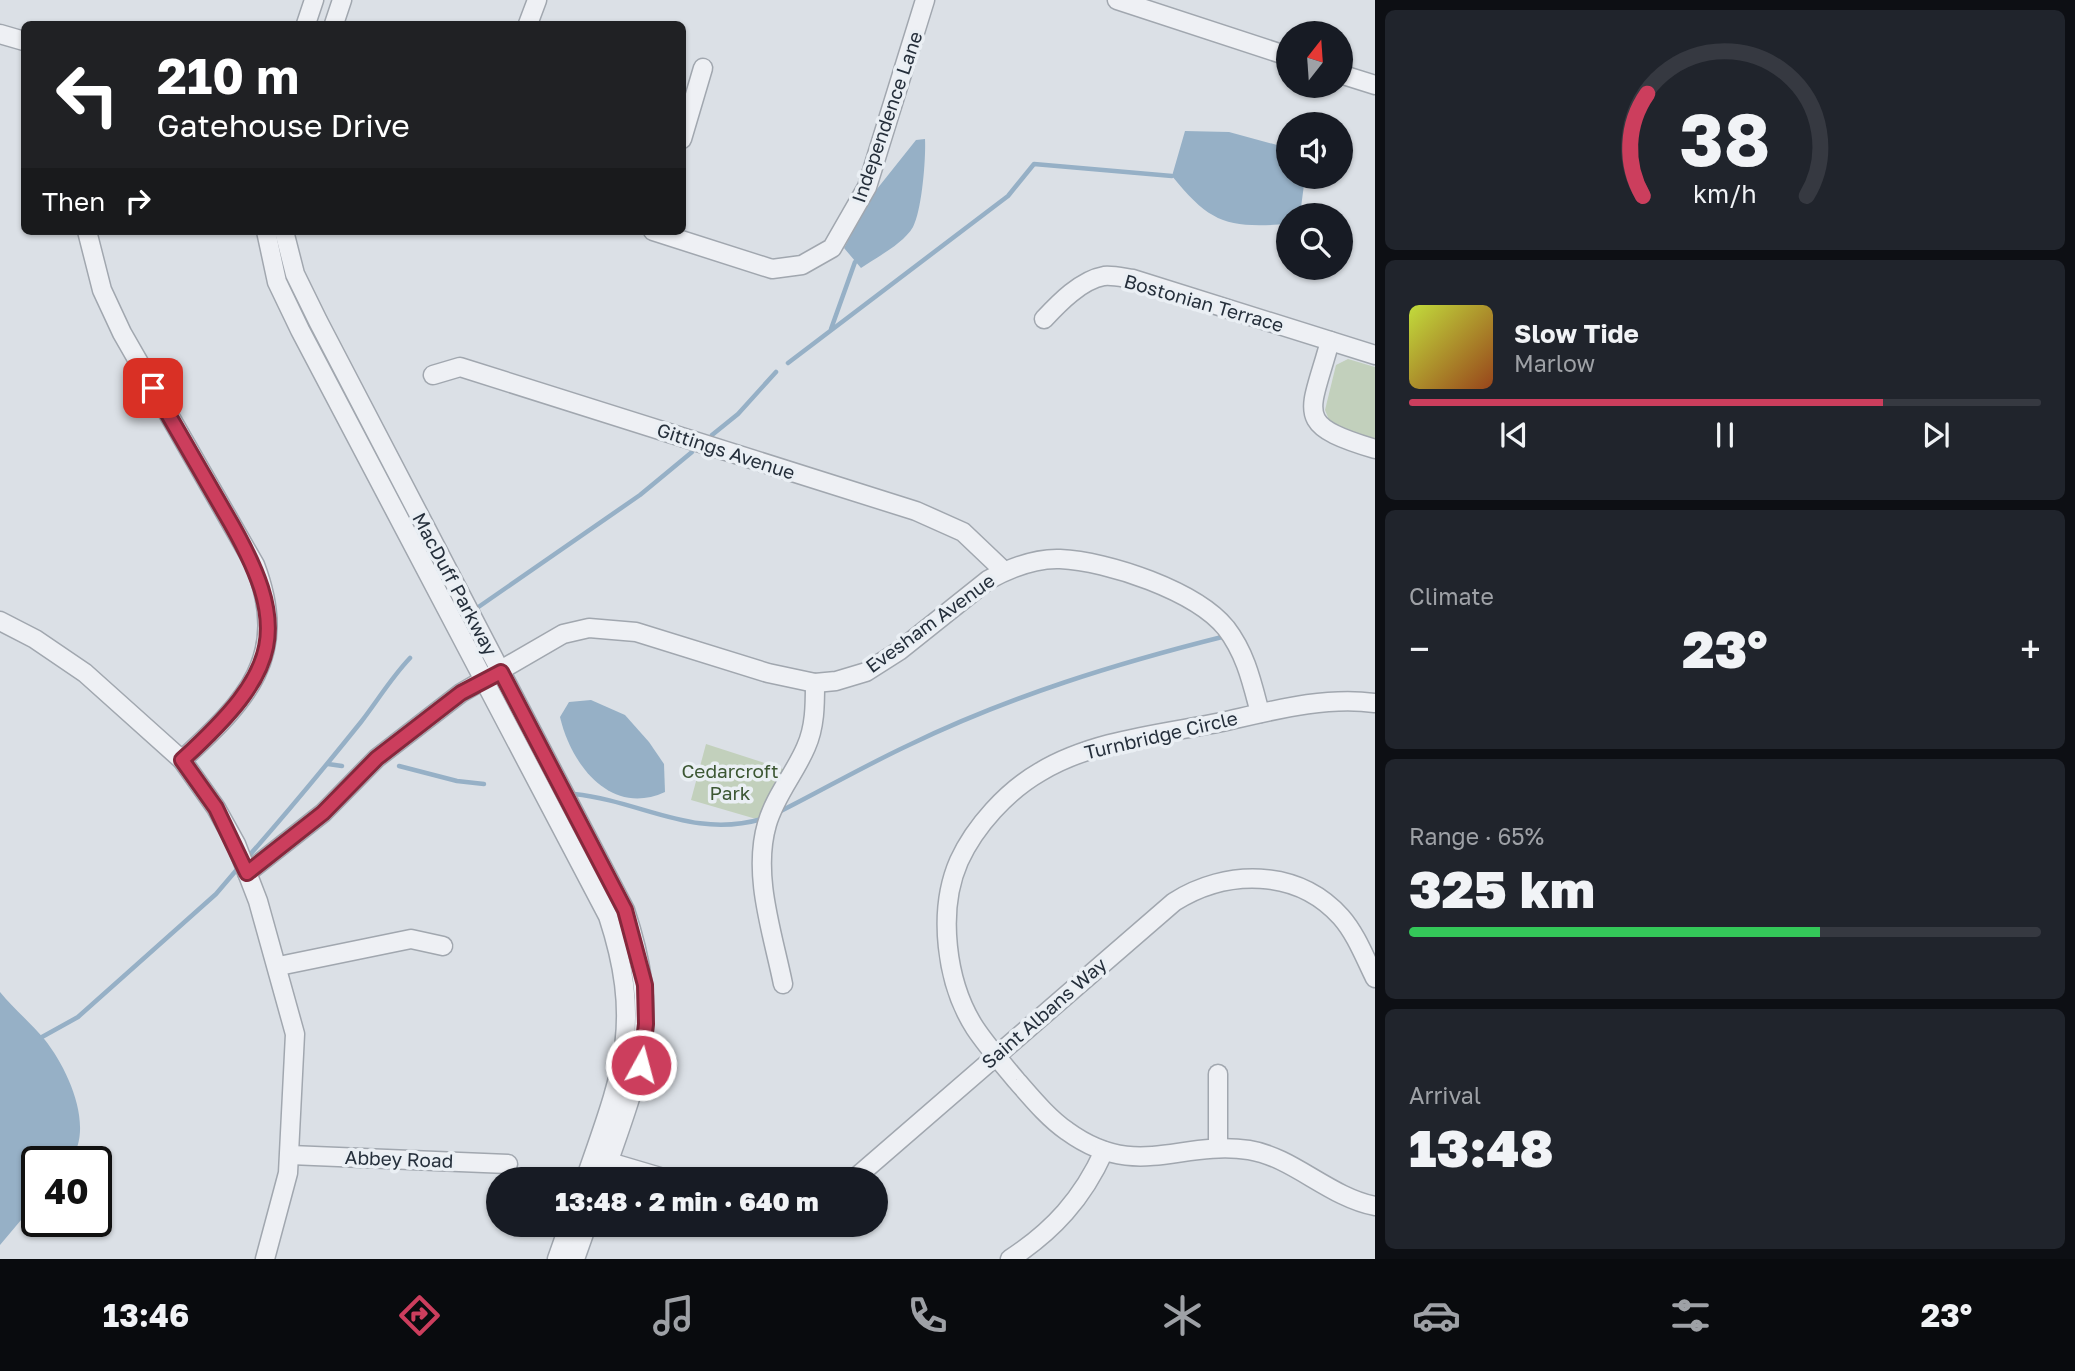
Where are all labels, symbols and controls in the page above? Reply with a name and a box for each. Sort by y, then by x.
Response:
north arrow [1276,21,1353,98]
map controls [1276,21,1353,280]
street label: Independence Lane [846,28,927,206]
text: 210 m [157,46,299,105]
icon: left [42,49,133,140]
text: 38 [1680,95,1771,182]
text: Gatehouse Drive [157,106,410,144]
button: sound [1276,112,1353,189]
text: km/h [1693,178,1757,209]
icon: right [119,182,157,220]
text: Then [42,186,105,217]
button: search [1276,203,1353,280]
street label: Bostonian Terrace [1122,269,1287,336]
text: Slow Tide [1514,318,1639,349]
text: Marlow [1514,349,1595,377]
pin [123,358,183,418]
icon: arrive [134,369,172,407]
icon: previous [1495,416,1533,454]
icon: pause [1706,416,1744,454]
icon: next [1917,416,1955,454]
street label: Gittings Avenue [654,417,798,484]
street label: MacDuff Parkway [408,508,503,659]
street label: Evesham Avenue [861,568,999,677]
text: Climate [1409,582,1494,610]
text: 23° [1682,617,1768,679]
text: − [1409,626,1430,671]
text: + [2020,626,2041,671]
street label: Turnbridge Circle [1082,706,1240,763]
park label: Cedarcroft Park [681,759,779,804]
text: Range · 65% [1409,822,1544,850]
text: 325 km [1409,857,1595,919]
street label: Saint Albans Way [977,952,1111,1073]
position arrow [604,1028,678,1102]
text: Arrival [1409,1081,1481,1109]
text: 13:48 [1409,1116,1553,1178]
street label: Abbey Road [344,1145,454,1172]
speed limit sign: 40 [21,1146,112,1237]
text: 13:48 · 2 min · 640 m [555,1186,819,1217]
icon: directions [395,1291,444,1340]
icon: music [649,1291,698,1340]
icon: phone [903,1291,952,1340]
icon: climate [1158,1291,1207,1340]
icon: car [1412,1291,1461,1340]
icon: filters [1666,1291,1715,1340]
text: 13:46 [103,1296,189,1334]
text: 23° [1921,1296,1972,1334]

